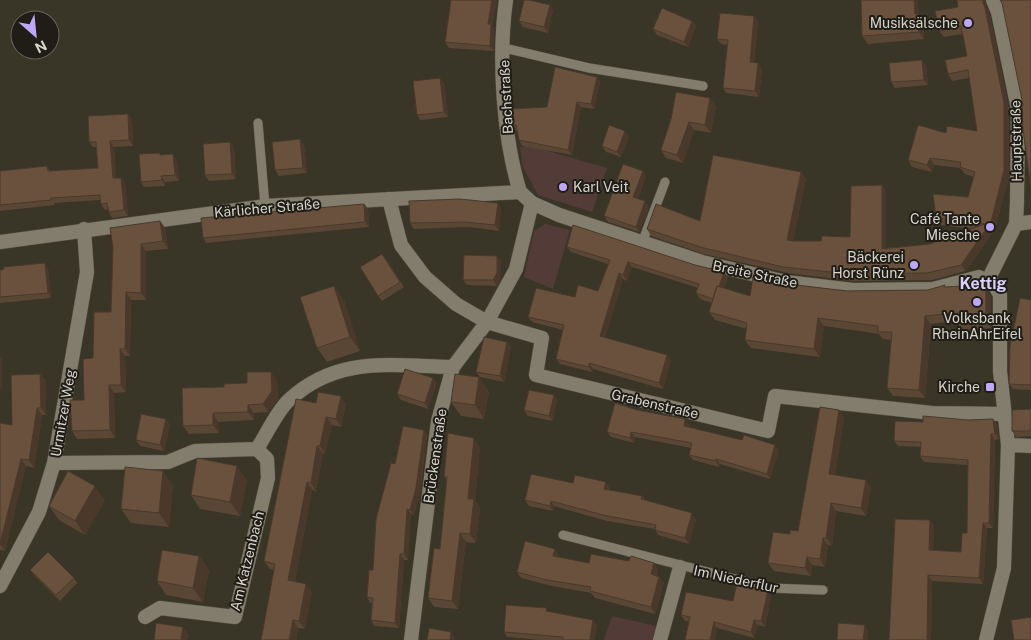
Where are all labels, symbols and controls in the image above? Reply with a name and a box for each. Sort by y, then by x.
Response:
north arrow [10,10,60,60]
place label: Musiksälsche [870,15,958,31]
marker: Musiksälsche [962,17,974,29]
text: N [32,37,49,56]
street label: Bachstraße [496,59,516,134]
street label: Hauptstraße [1007,100,1025,182]
place label: Karl Veit [573,179,629,195]
marker: Karl Veit [557,181,569,193]
street label: Kärlicher Straße [213,195,321,221]
place label: Café Tante Miesche [910,211,980,243]
marker: Café Tante Miesche [984,221,996,233]
place label: Bäckerei Horst Rünz [832,249,904,281]
street label: Breite Straße [711,257,799,291]
marker: Bäckerei Horst Rünz [908,259,920,271]
district label: Kettig [960,274,1006,293]
marker: Volksbank RheinAhrEifel [971,296,983,308]
place label: Volksbank RheinAhrEifel [932,310,1022,342]
street label: Urmitzer Weg [47,368,79,458]
place label: Kirche [938,379,980,395]
marker: Kirche [984,381,996,393]
street label: Grabenstraße [610,386,700,422]
street label: Brückenstraße [420,408,450,504]
street label: Am Katzenbach [227,510,267,612]
street label: Im Niederflur [692,562,780,596]

